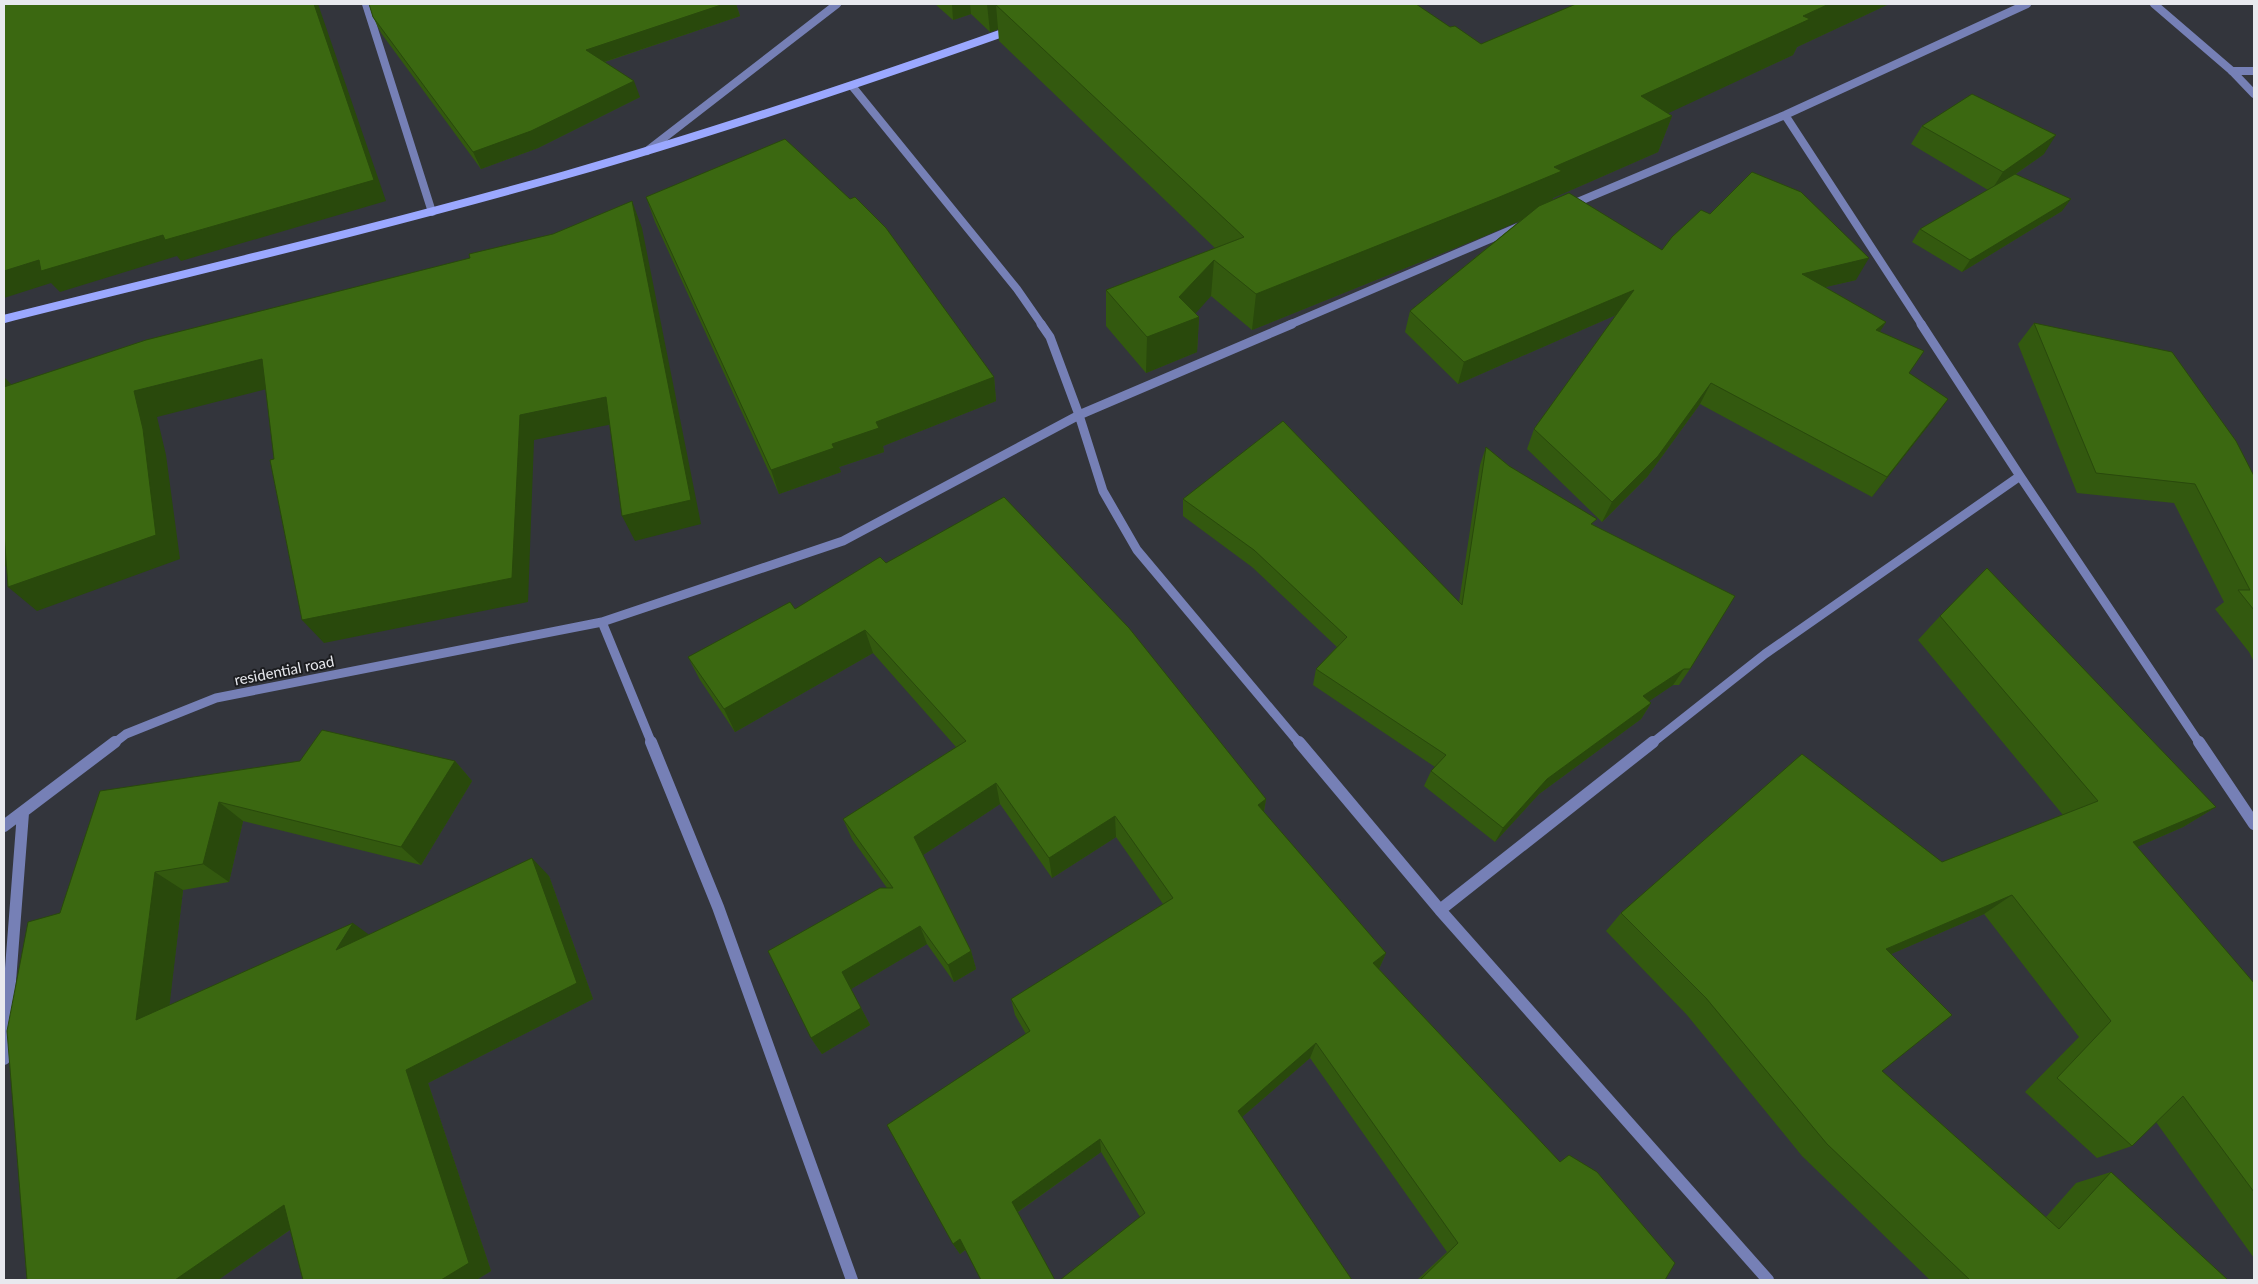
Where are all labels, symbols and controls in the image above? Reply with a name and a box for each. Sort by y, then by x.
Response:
street label: residential road [233,651,335,689]

